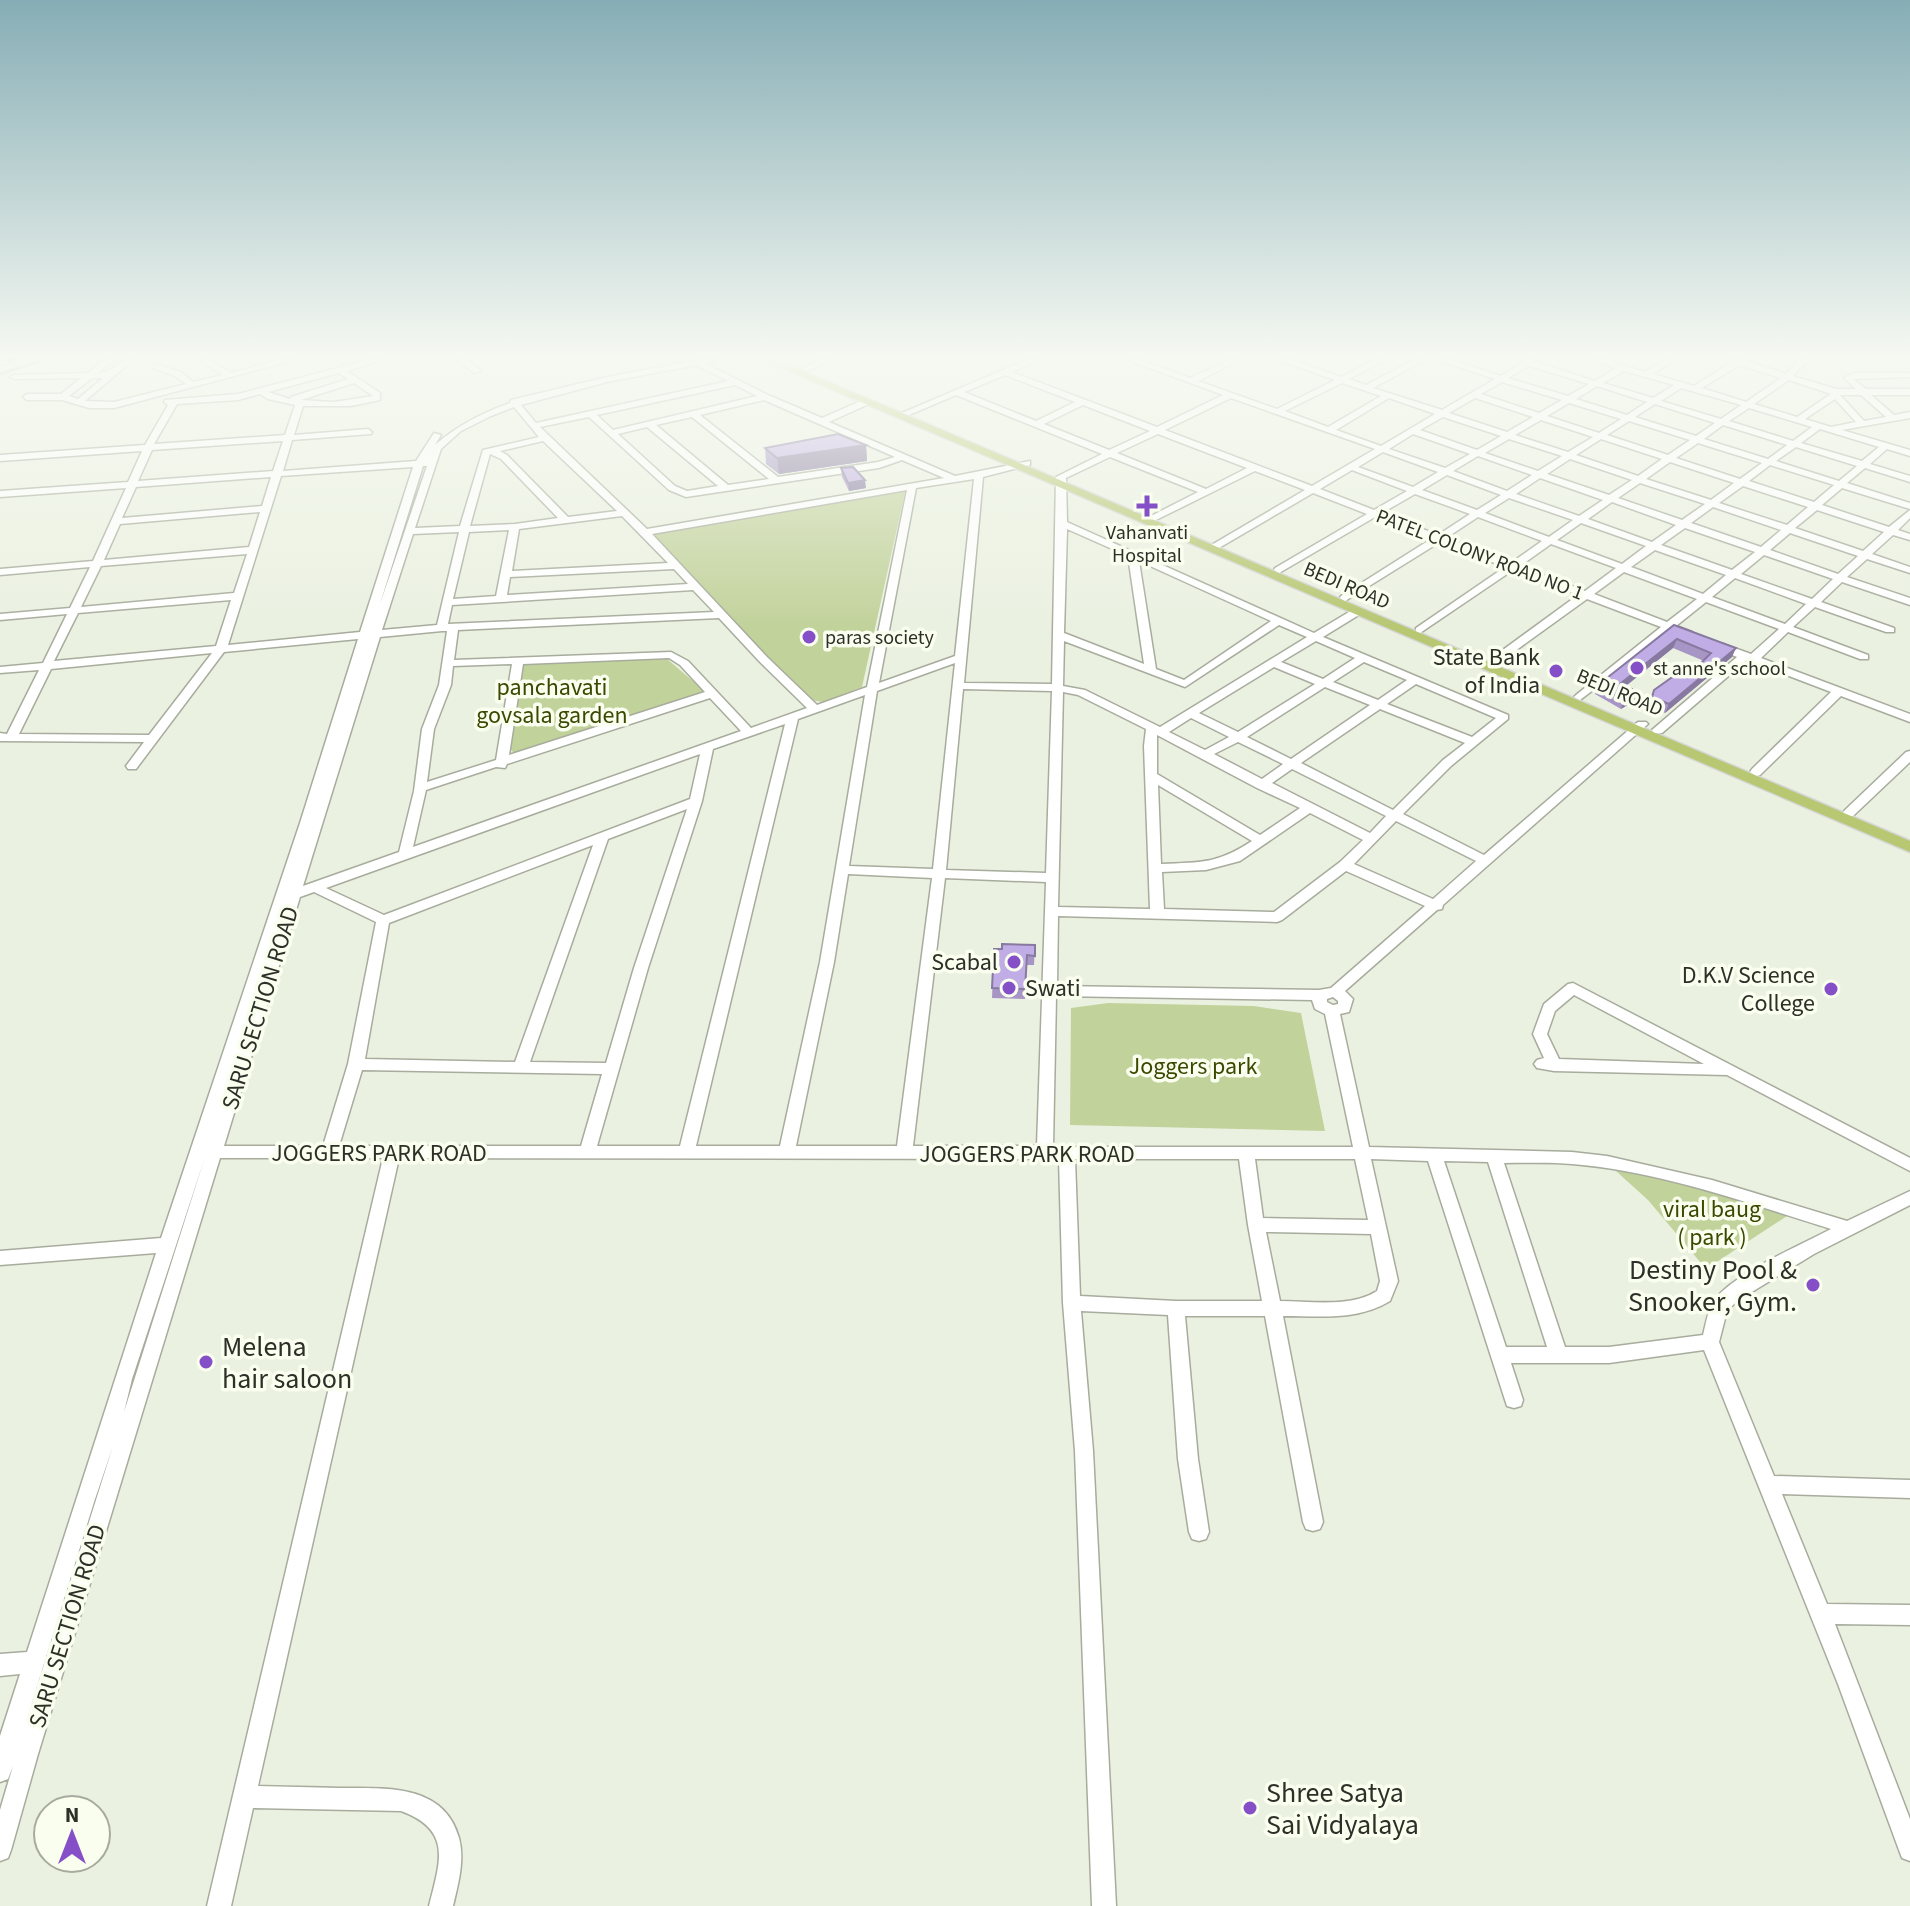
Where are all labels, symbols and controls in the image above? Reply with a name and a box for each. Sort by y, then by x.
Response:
marker: Vahanvati Hospital [1136,495,1158,517]
street label: PATEL COLONY ROAD NO 1 [1372,502,1587,607]
place label: Vahanvati Hospital [1106,519,1188,570]
street label: BEDI ROAD [1299,555,1394,617]
place label: paras society [825,624,935,652]
marker: paras society [800,628,818,646]
place label: State Bank of India [1433,640,1540,703]
place label: st anne's school [1653,655,1786,683]
marker: st anne's school [1628,659,1646,677]
marker: State Bank of India [1547,662,1565,680]
street label: BEDI ROAD [1572,662,1667,724]
park label: panchavati govsala garden [476,670,628,733]
street label: SARU SECTION ROAD [213,902,308,1114]
place label: Scabal [931,945,998,980]
marker: Scabal [1005,953,1023,971]
place label: D.K.V Science College [1682,958,1815,1021]
place label: Swati [1025,971,1081,1006]
marker: Swati [1000,979,1018,997]
marker: D.K.V Science College [1822,980,1840,998]
park label: Joggers park [1129,1049,1257,1084]
street label: JOGGERS PARK ROAD [271,1136,487,1171]
street label: JOGGERS PARK ROAD [919,1137,1135,1172]
park label: viral baug ( park ) [1663,1192,1761,1255]
place label: Destiny Pool & Snooker, Gym. [1628,1250,1797,1322]
marker: Destiny Pool & Snooker, Gym. [1804,1276,1822,1294]
place label: Melena hair saloon [222,1327,352,1399]
marker: Melena hair saloon [197,1353,215,1371]
street label: SARU SECTION ROAD [20,1520,115,1732]
place label: Shree Satya Sai Vidyalaya [1266,1773,1419,1845]
north arrow [32,1794,112,1874]
text: N [65,1799,79,1831]
marker: Shree Satya Sai Vidyalaya [1241,1799,1259,1817]

